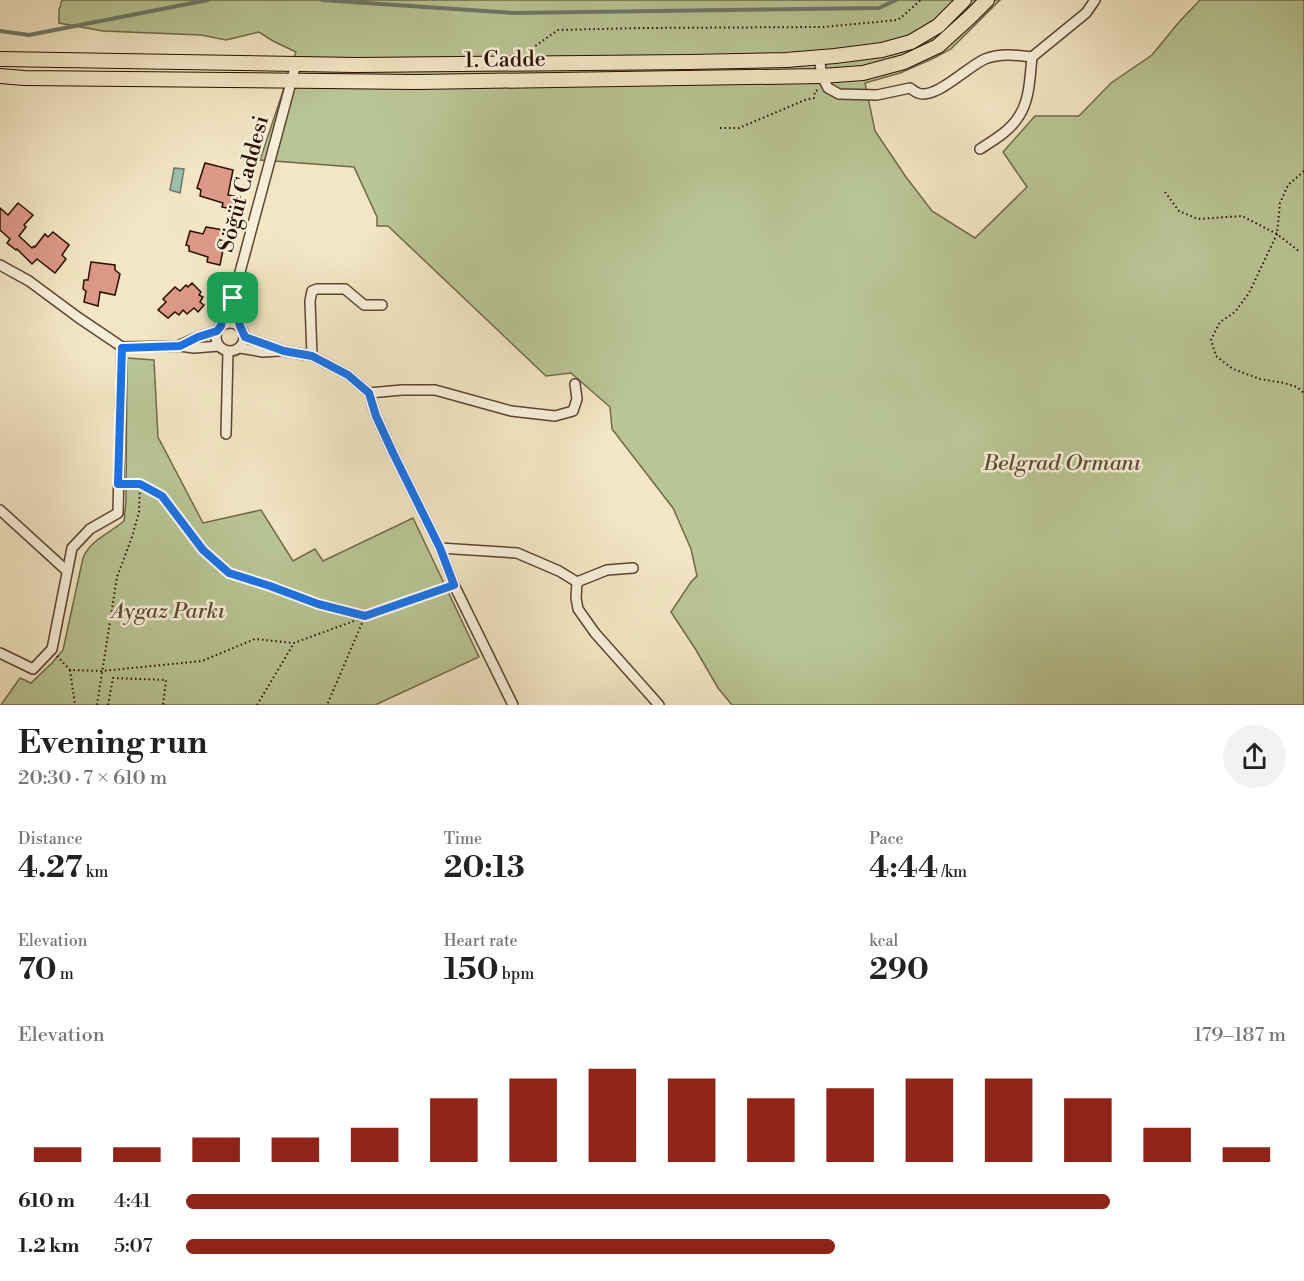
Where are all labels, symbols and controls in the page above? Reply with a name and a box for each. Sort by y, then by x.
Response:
street label: 1. Cadde [464,46,546,74]
street label: Söğüt Caddesi [213,113,275,255]
pin [207,272,258,323]
icon: arrive [216,281,249,314]
park label: Belgrad Ormanı [982,450,1141,477]
park label: Aygaz Parkı [109,598,225,625]
text: Evening run [18,723,207,764]
button: share [1223,725,1286,788]
text: 20:30 · 7 × 610 m [18,766,167,791]
text: Distance [18,829,83,849]
text: Time [444,829,482,849]
text: Pace [869,829,904,849]
text: 4.27 [18,849,83,887]
text: 20:13 [444,849,525,887]
text: 4:44 [869,849,938,887]
text: km [83,862,108,882]
text: /km [938,862,967,882]
text: Elevation [18,931,87,951]
text: Heart rate [444,931,518,951]
text: kcal [869,931,898,951]
text: 70 [18,951,57,989]
text: 150 [444,951,498,989]
text: 290 [869,951,929,989]
text: m [57,964,74,984]
text: bpm [498,964,534,984]
text: Elevation [18,1023,105,1048]
text: 179–187 m [1194,1023,1286,1048]
text: 610 m [18,1189,75,1214]
text: 4:41 [114,1189,151,1214]
text: 1.2 km [18,1234,80,1259]
text: 5:07 [114,1234,153,1259]

